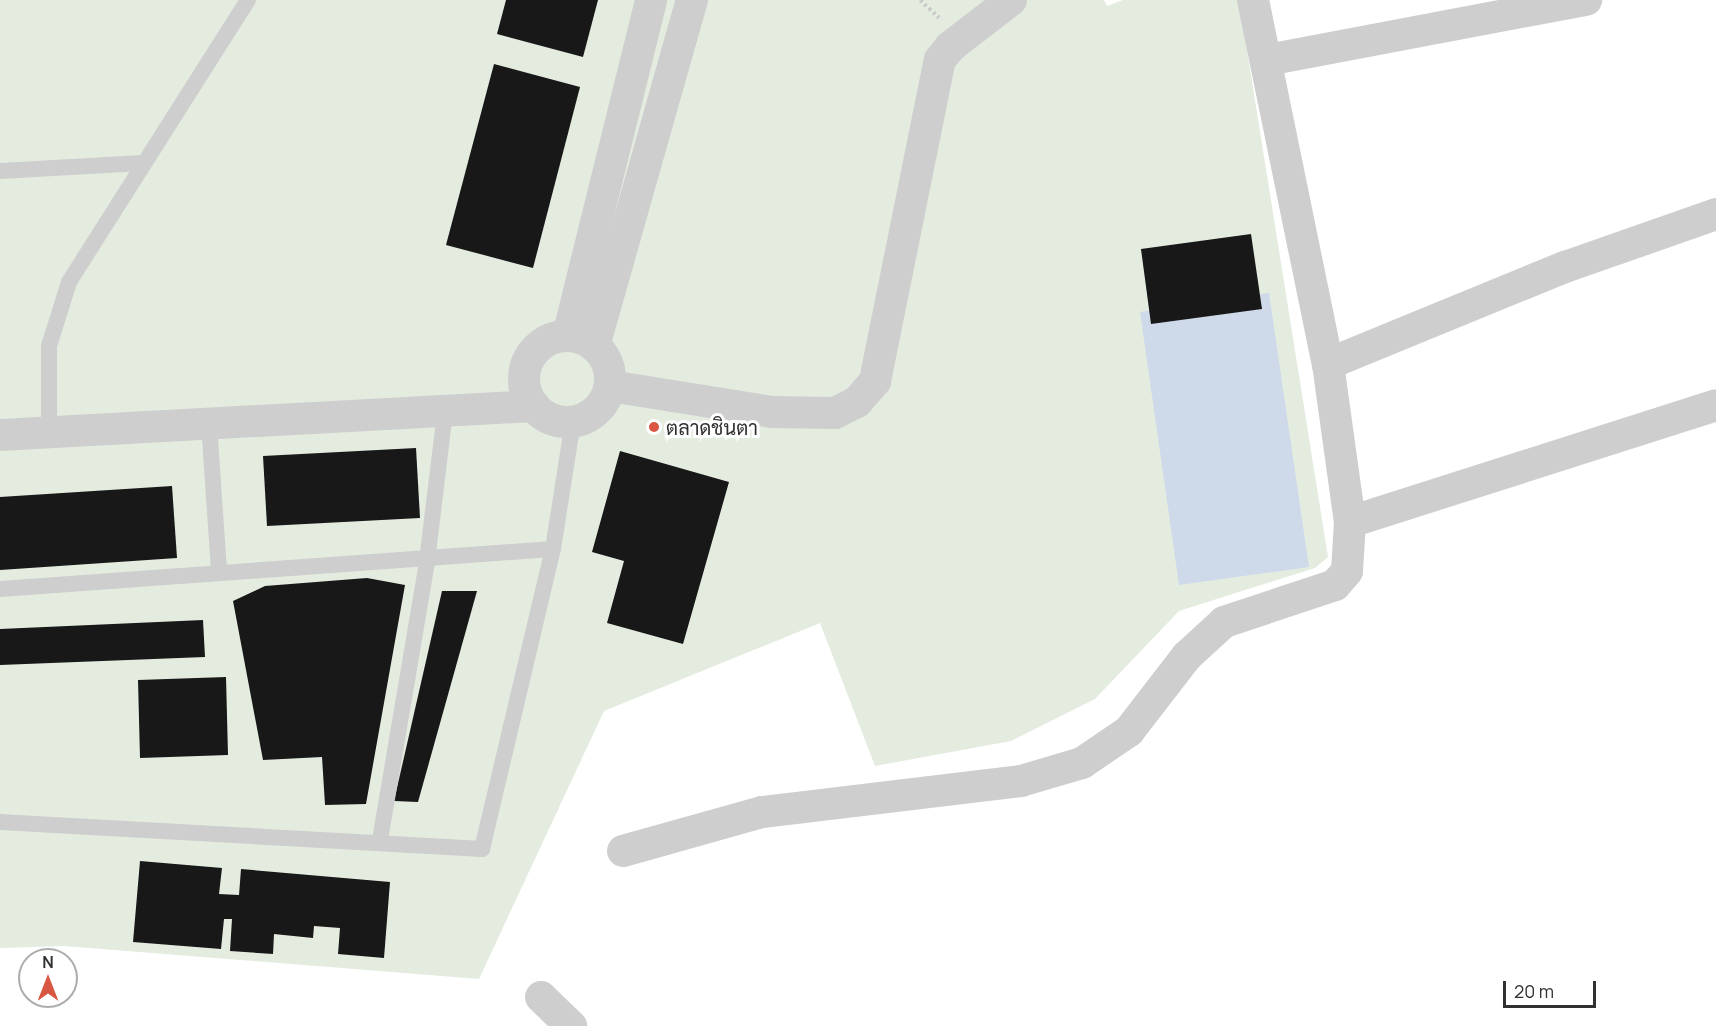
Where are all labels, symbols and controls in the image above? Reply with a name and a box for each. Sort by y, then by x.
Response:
place label: ตลาดชินตา [666,415,758,439]
marker: ตลาดชินตา [647,420,661,434]
north arrow [18,948,78,1008]
text: N [42,951,54,973]
scale bar [1506,969,1599,1007]
text: 20 m [1514,979,1554,1003]

